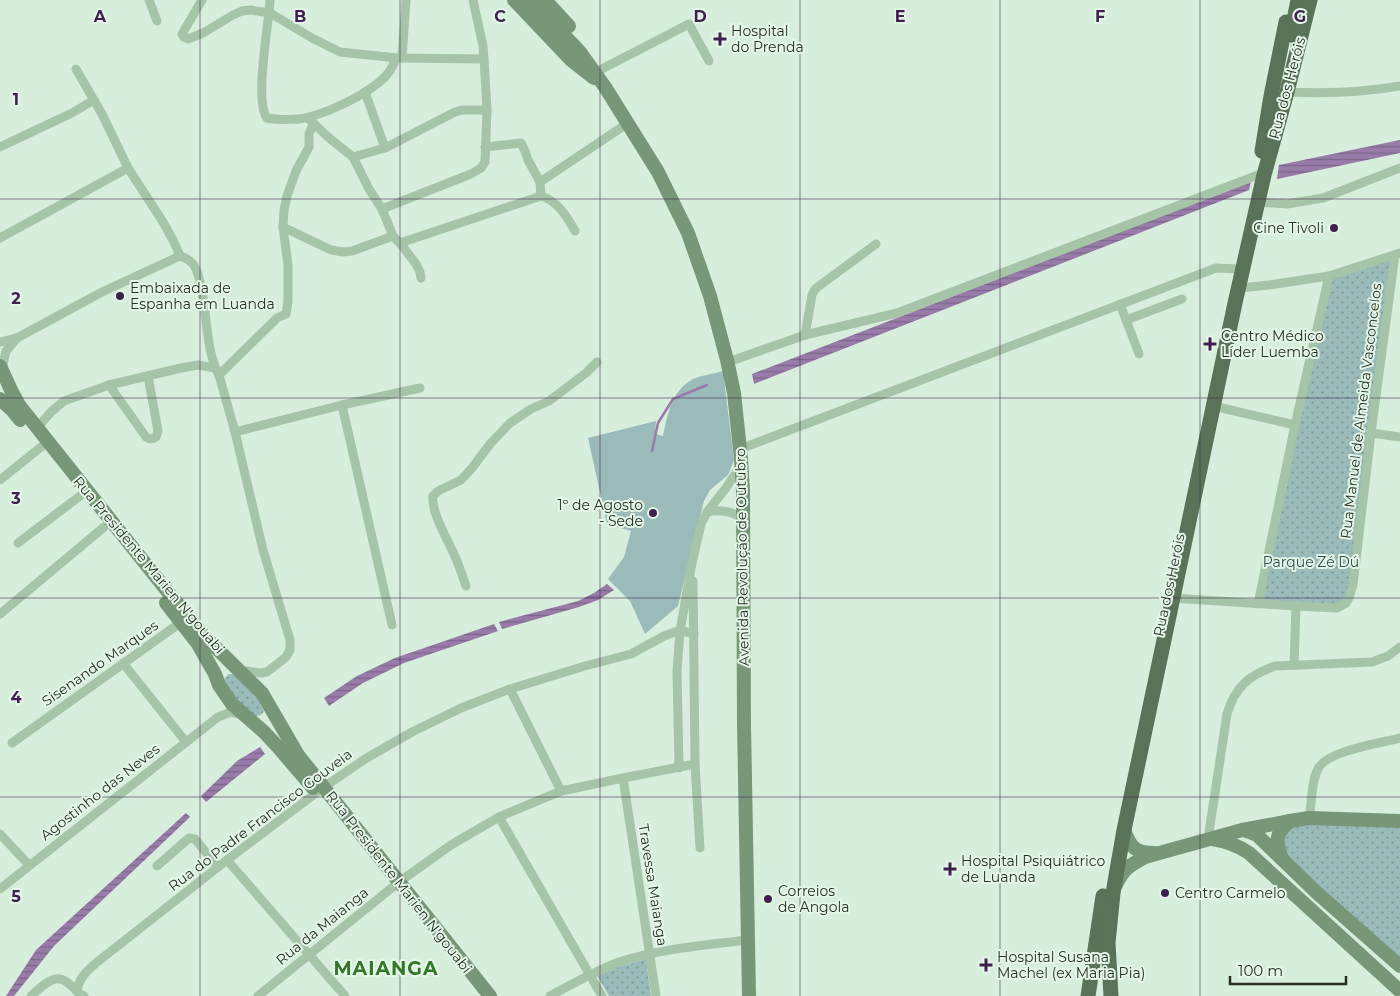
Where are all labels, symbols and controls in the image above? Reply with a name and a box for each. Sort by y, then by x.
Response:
text: A [93,7,107,26]
text: B [294,7,306,26]
text: C [494,7,506,26]
text: D [693,7,707,26]
text: E [895,7,905,26]
text: F [1095,7,1105,26]
text: G [1294,7,1306,26]
place label: Hospital do Prenda [731,22,804,56]
marker: Hospital do Prenda [713,32,727,46]
street label: Rua dos Heróis [1265,35,1309,141]
text: 1 [13,90,19,109]
place label: Cine Tivoli [1253,219,1324,237]
marker: Cine Tivoli [1328,222,1340,234]
place label: Embaixada de Espanha em Luanda [130,279,275,313]
street label: Rua Manuel de Almeida Vasconcelos [1336,282,1386,540]
text: 2 [11,289,21,308]
marker: Embaixada de Espanha em Luanda [114,290,126,302]
place label: Centro Médico Líder Luemba [1221,327,1324,361]
marker: Centro Médico Líder Luemba [1203,337,1217,351]
street label: Avenida Revolução de Outubro [731,448,753,666]
street label: Rua Presidente Marien N'gouabi [69,472,229,658]
text: 3 [10,489,21,508]
place label: 1º de Agosto - Sede [558,496,643,530]
marker: 1º de Agosto - Sede [647,507,659,519]
street label: Rua dos Heróis [1149,532,1189,638]
park label: Parque Zé Dú [1263,553,1359,571]
street label: Sisenando Marques [38,616,162,710]
text: 4 [10,688,22,707]
street label: Agostinho das Neves [37,740,163,844]
street label: Rua do Padre Francisco Gouveia [165,745,355,895]
street label: Rua Presidente Marien N'gouabi [322,787,476,977]
street label: Travessa Maianga [634,823,672,947]
place label: Hospital Psiquiátrico de Luanda [961,852,1106,886]
marker: Hospital Psiquiátrico de Luanda [943,862,957,876]
place label: Correios de Angola [778,882,850,916]
street label: Rua da Maianga [272,883,372,969]
place label: Centro Carmelo [1175,884,1286,902]
text: 5 [11,887,21,906]
marker: Centro Carmelo [1159,887,1171,899]
marker: Correios de Angola [762,893,774,905]
place label: Hospital Susana Machel (ex Maria Pia) [997,948,1145,982]
scale bar [1230,954,1346,986]
district label: MAIANGA [333,957,439,980]
marker: Hospital Susana Machel (ex Maria Pia) [979,958,993,972]
text: 100 m [1238,961,1283,980]

